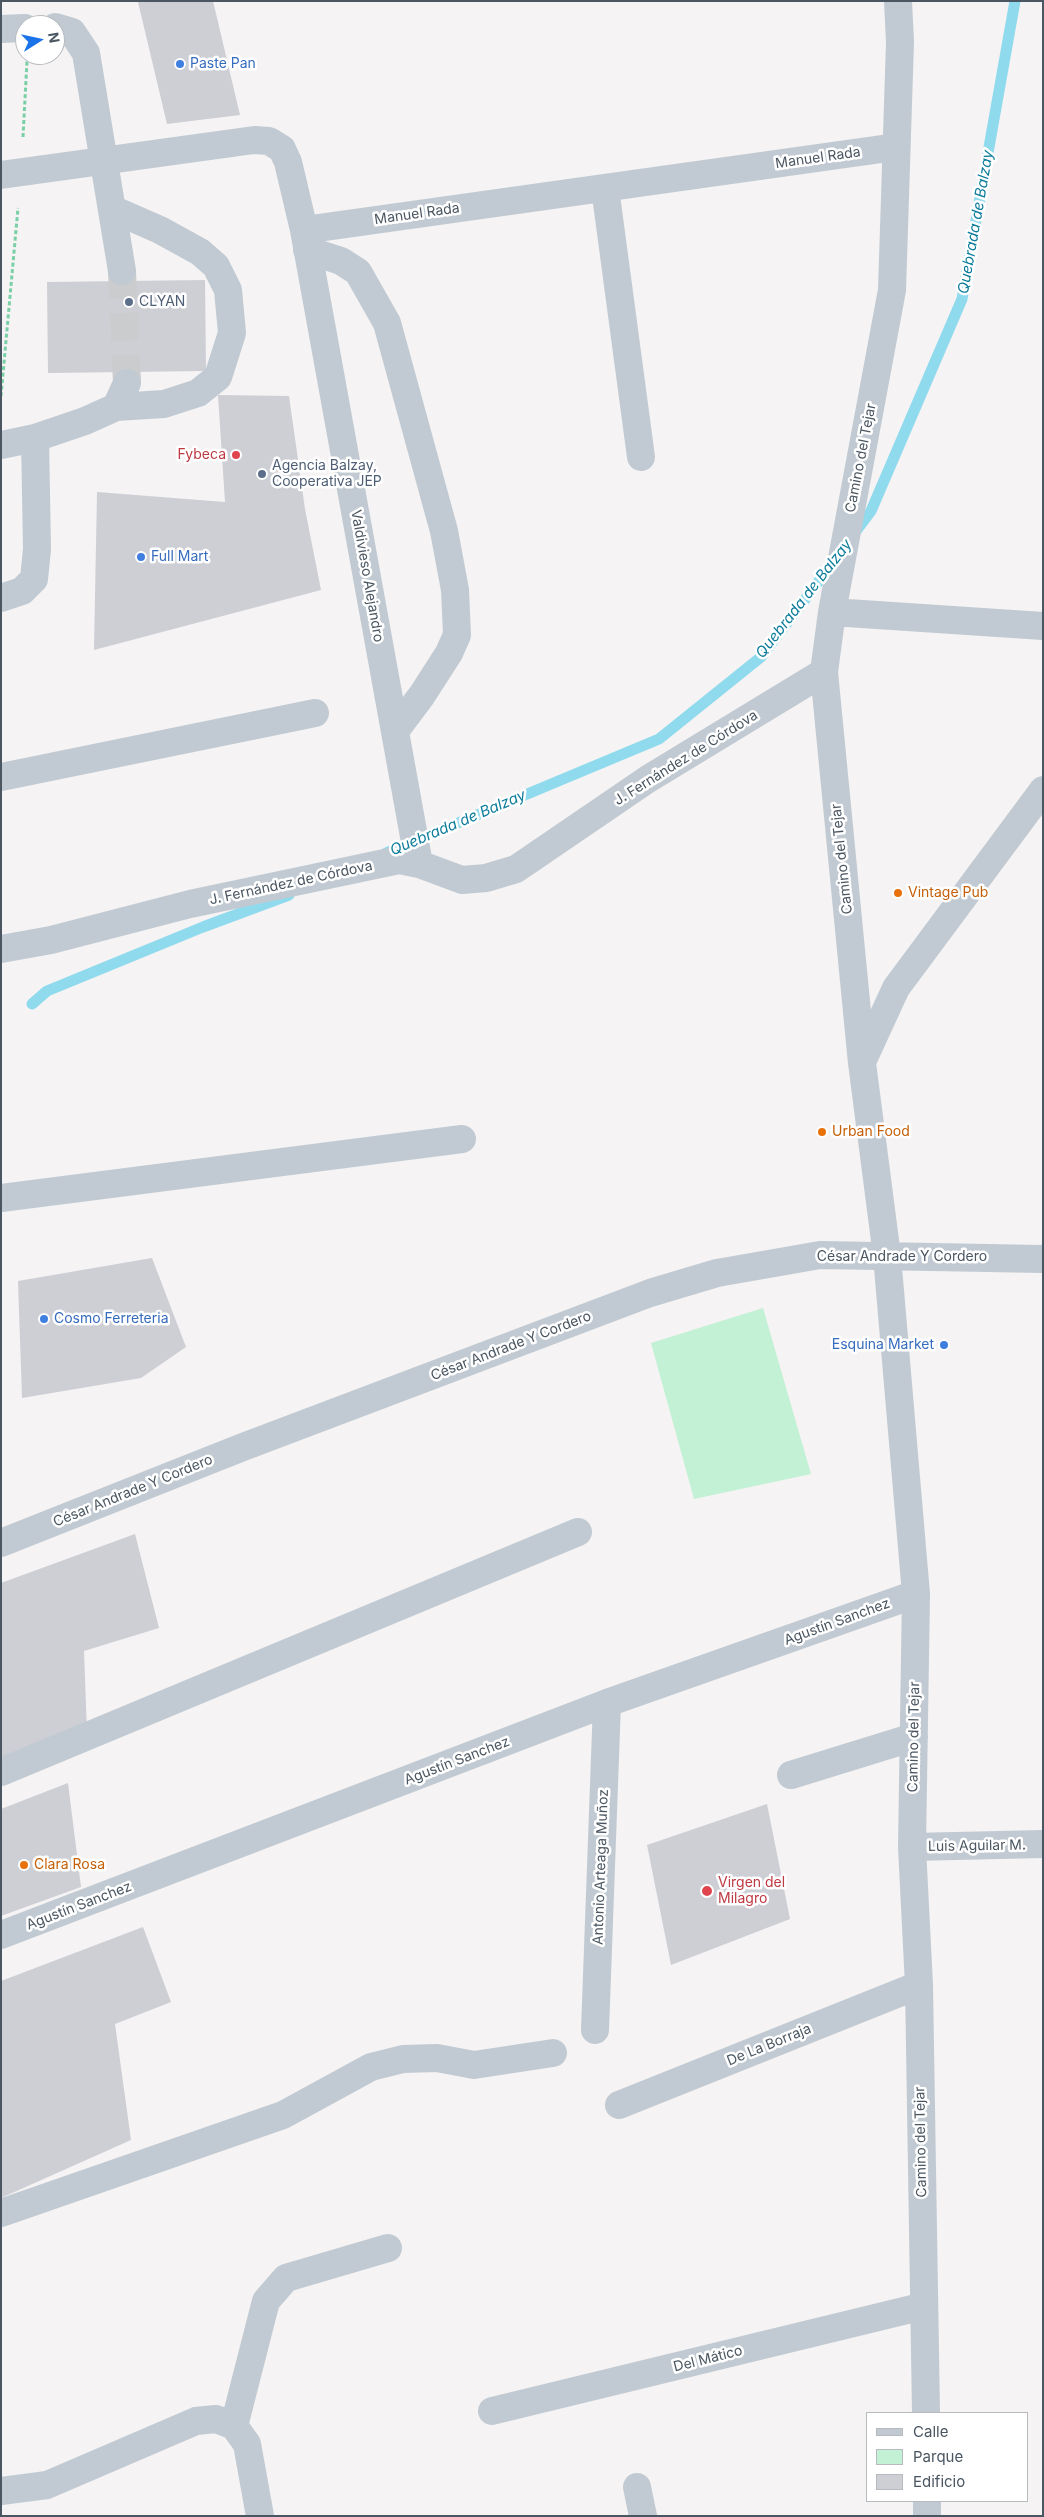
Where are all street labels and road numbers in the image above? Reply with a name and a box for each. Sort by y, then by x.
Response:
street label: Manuel Rada [774,144,862,172]
street label: Manuel Rada [373,200,461,228]
street label: Camino del Tejar [842,402,880,514]
street label: Valdivieso Alejandro [347,509,387,643]
street label: J. Fernández de Córdova [611,707,761,809]
street label: Camino del Tejar [828,803,856,915]
street label: J. Fernández de Córdova [208,858,374,908]
street label: César Andrade Y Cordero [817,1249,987,1265]
street label: César Andrade Y Cordero [428,1308,594,1384]
street label: César Andrade Y Cordero [51,1451,215,1531]
street label: Agustín Sanchez [782,1595,892,1649]
street label: Camino del Tejar [905,1681,923,1793]
street label: Agustín Sanchez [402,1733,512,1789]
street label: Antonio Arteaga Muñoz [590,1789,612,1945]
street label: Luis Aguilar M. [928,1837,1026,1855]
street label: Agustín Sanchez [24,1878,134,1934]
street label: De La Borraja [724,2020,814,2070]
street label: Camino del Tejar [912,2086,930,2198]
street label: Del Mático [672,2342,744,2376]

